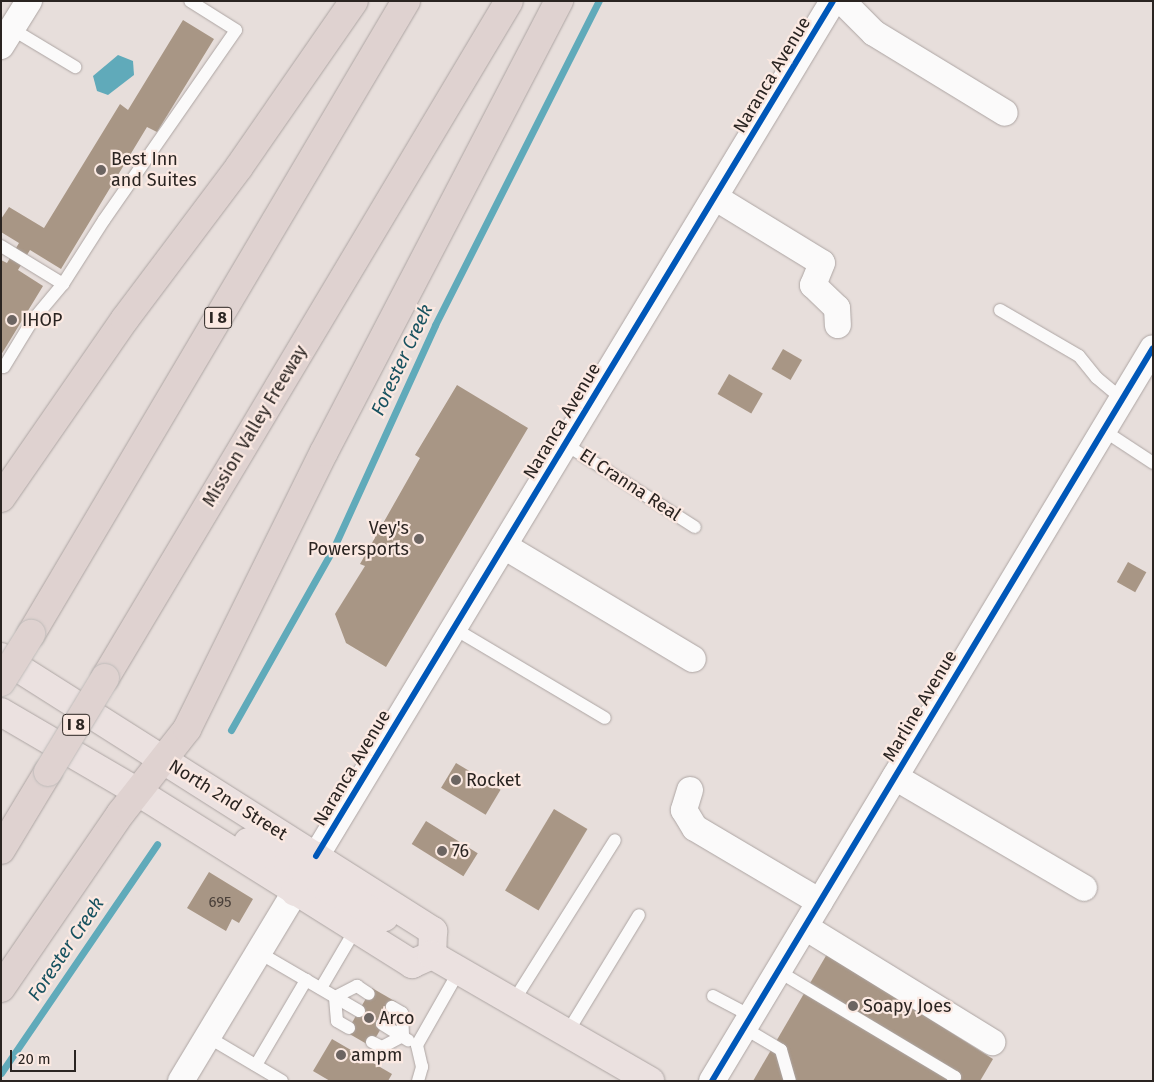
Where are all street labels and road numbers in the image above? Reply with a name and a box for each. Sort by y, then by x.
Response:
street label: Naranca Avenue [729,13,815,137]
road number: I 8 [203,304,233,332]
street label: Mission Valley Freeway [198,341,312,511]
street label: Naranca Avenue [519,359,605,483]
street label: El Cranna Real [575,444,685,526]
street label: Marline Avenue [878,646,962,766]
street label: Naranca Avenue [309,706,395,830]
road number: I 8 [61,712,91,738]
street label: North 2nd Street [165,755,291,845]

